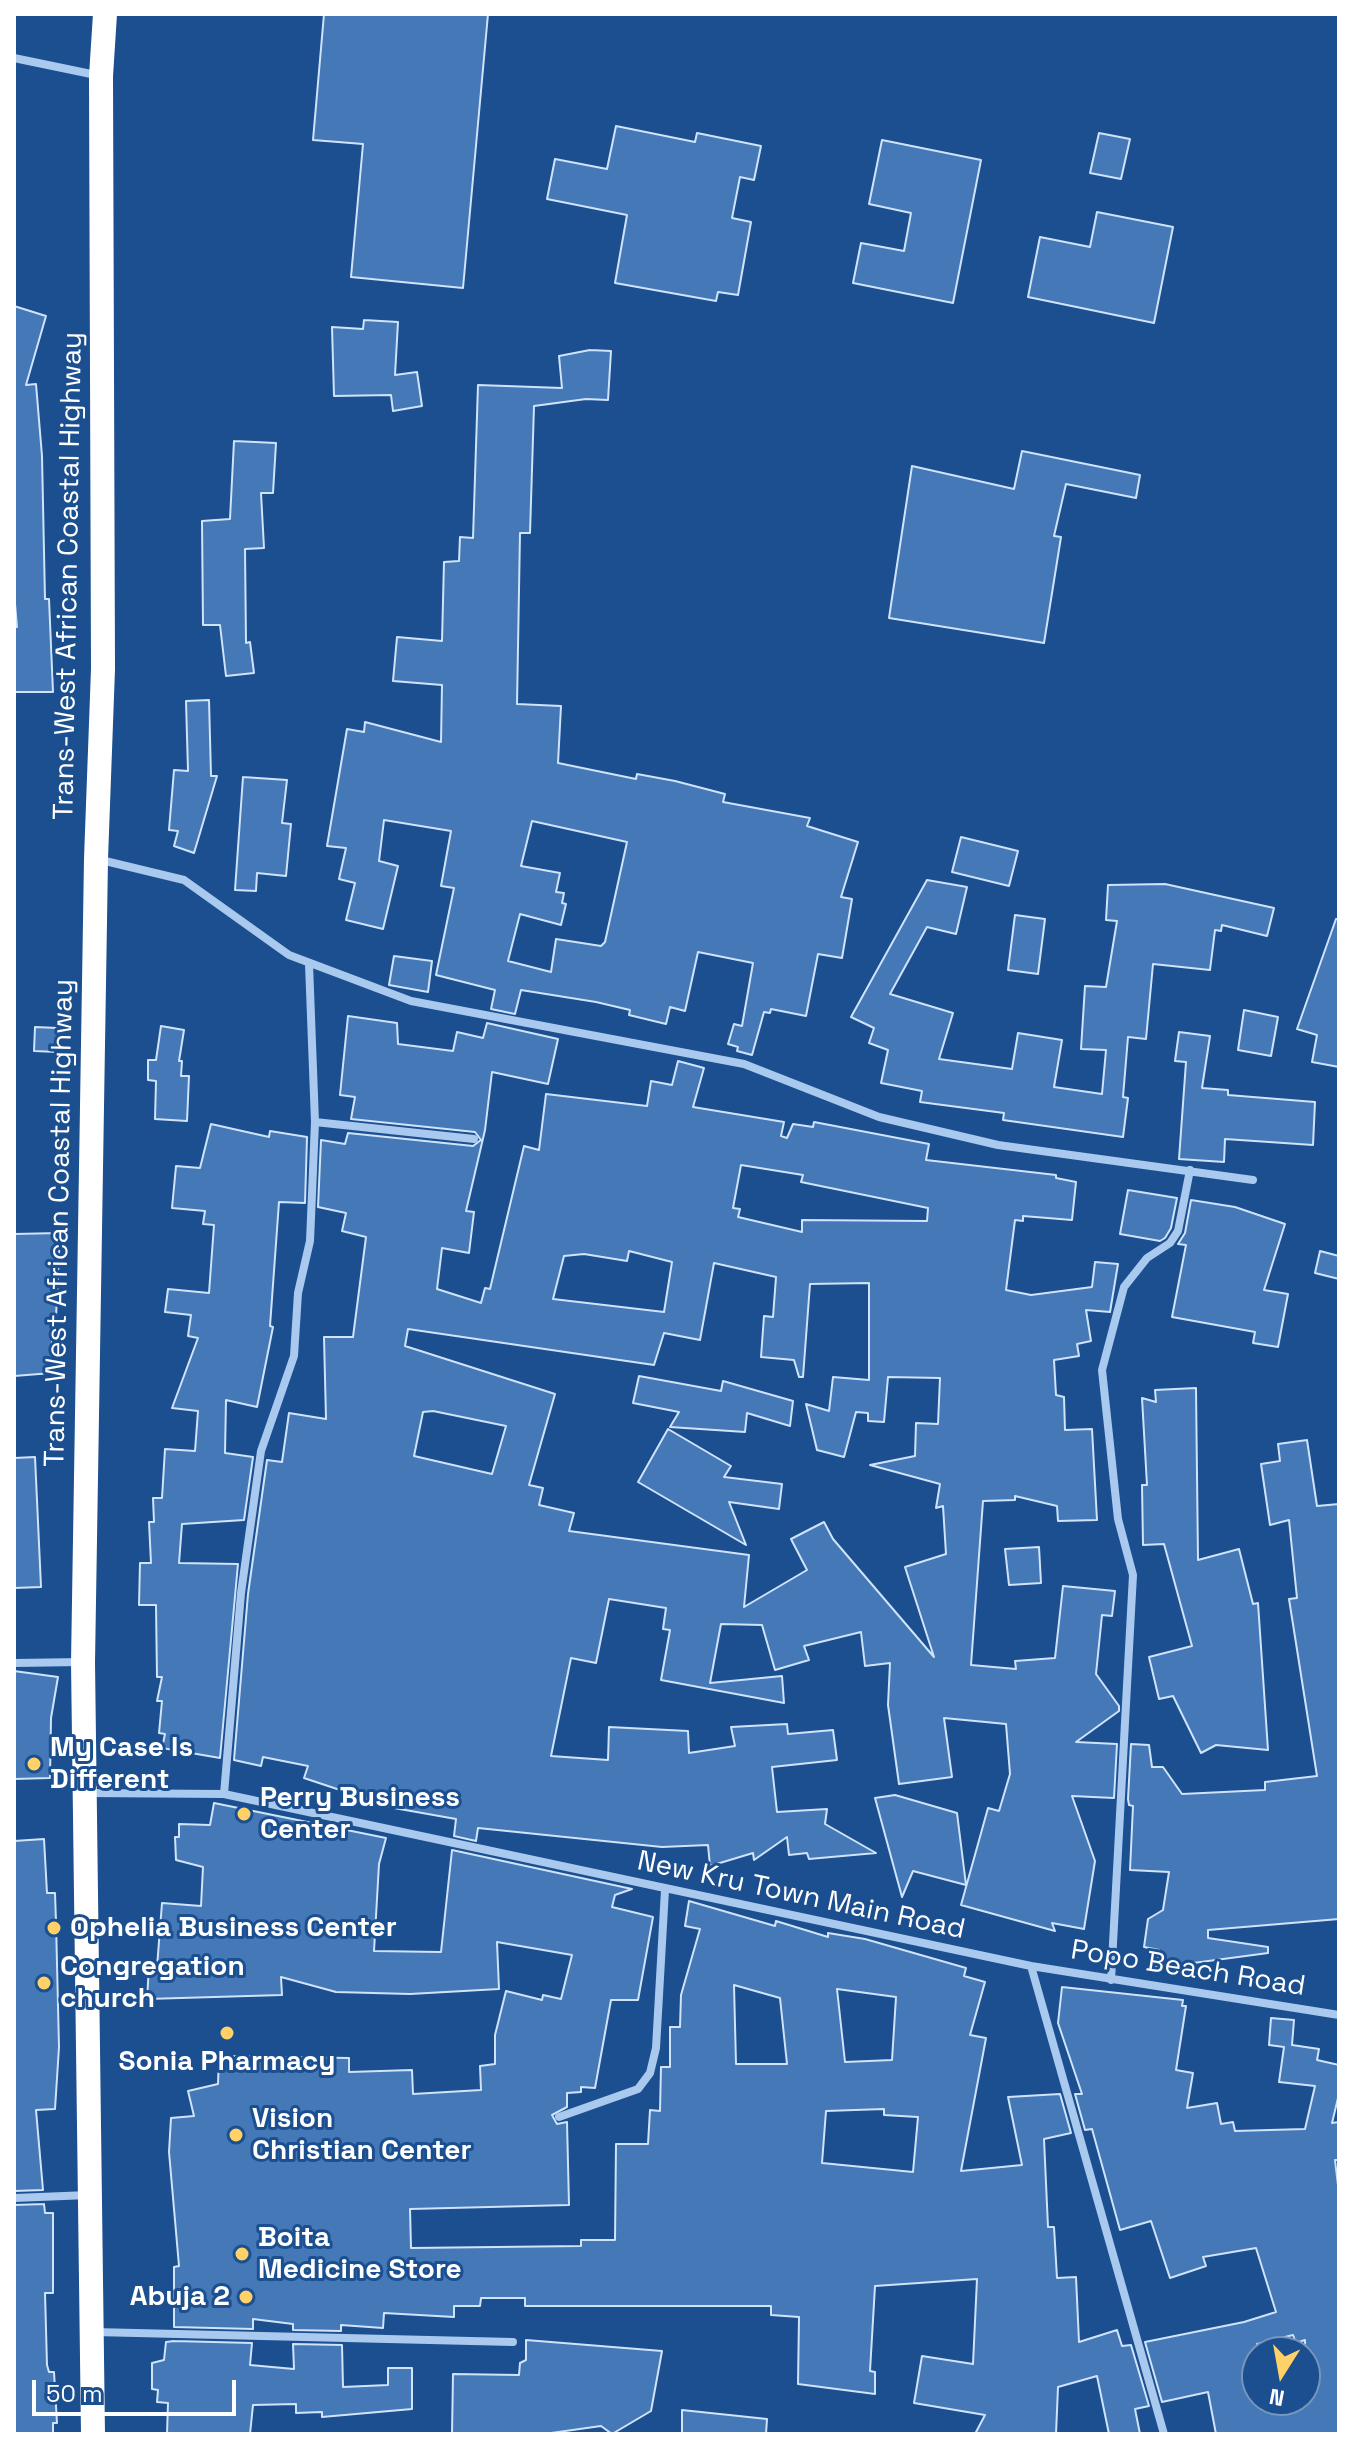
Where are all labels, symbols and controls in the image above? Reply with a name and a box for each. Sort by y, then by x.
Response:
street label: Trans-West African Coastal Highway [48,332,90,820]
street label: Trans-West African Coastal Highway [39,979,81,1467]
place label: My Case Is Different [50,1731,193,1797]
marker: My Case Is Different [25,1755,43,1773]
place label: Perry Business Center [260,1781,460,1847]
marker: Perry Business Center [235,1805,253,1823]
street label: New Kru Town Main Road [634,1845,968,1947]
place label: Ophelia Business Center [70,1911,397,1945]
marker: Ophelia Business Center [45,1919,63,1937]
street label: Popo Beach Road [1068,1934,1308,2004]
place label: Congregation church [60,1950,245,2016]
marker: Congregation church [35,1974,53,1992]
marker: Sonia Pharmacy [218,2024,236,2042]
place label: Sonia Pharmacy [119,2045,335,2079]
place label: Vision Christian Center [252,2102,472,2168]
marker: Vision Christian Center [227,2126,245,2144]
place label: Boita Medicine Store [258,2221,462,2287]
marker: Boita Medicine Store [233,2245,251,2263]
place label: Abuja 2 [130,2280,230,2314]
marker: Abuja 2 [237,2288,255,2306]
north arrow [1241,2336,1321,2416]
scale bar [36,2364,240,2414]
text: 50 m [46,2378,103,2409]
text: N [1267,2382,1287,2413]

